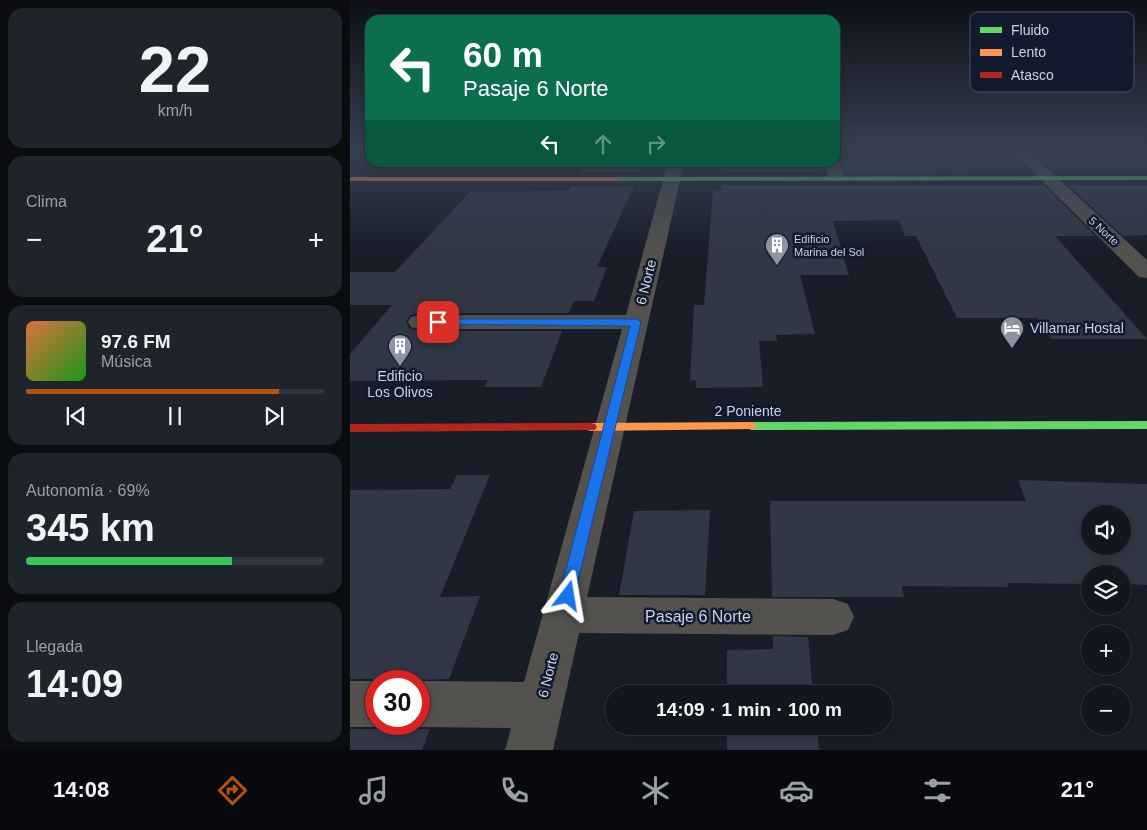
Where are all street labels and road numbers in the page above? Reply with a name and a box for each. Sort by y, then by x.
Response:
street label: 5 Norte [1087,214,1121,248]
street label: 6 Norte [633,258,659,306]
street label: 2 Poniente [715,403,782,419]
street label: Pasaje 6 Norte [645,608,751,625]
street label: 6 Norte [535,651,561,699]

